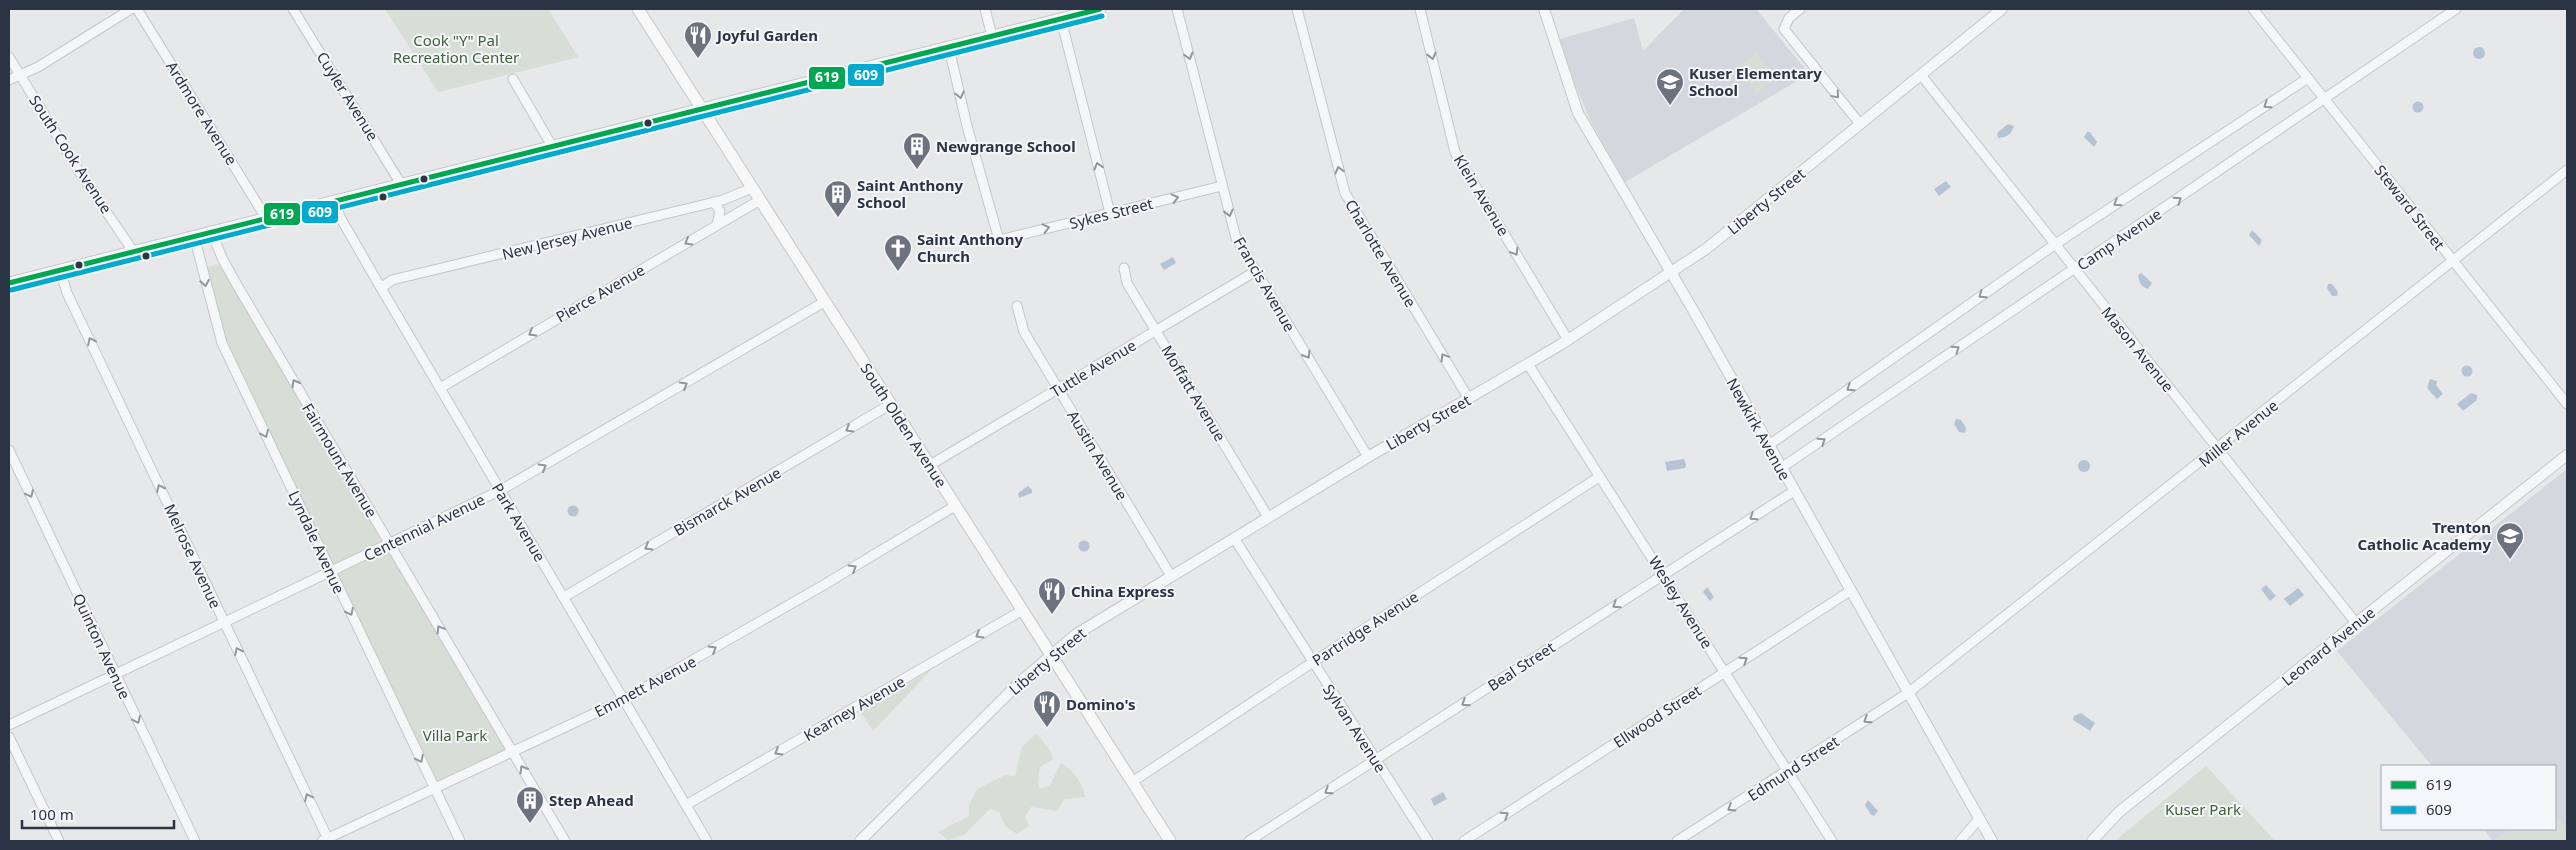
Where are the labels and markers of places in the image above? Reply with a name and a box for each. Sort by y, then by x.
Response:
restaurant icon: Joyful Garden [683,20,713,59]
place label: Joyful Garden [715,25,818,45]
place label: Kuser Elementary School [1689,63,1822,100]
school or university icon: Kuser Elementary School [1655,67,1685,106]
unlabelled marker [643,118,653,128]
building icon: Newgrange School [902,131,932,170]
place label: Newgrange School [936,136,1076,156]
unlabelled marker [419,174,429,184]
place label: Saint Anthony School [857,175,963,212]
building icon: Saint Anthony School [823,179,853,218]
unlabelled marker [378,192,388,202]
place label: Saint Anthony Church [917,229,1023,266]
church icon: Saint Anthony Church [883,233,913,272]
unlabelled marker [141,251,151,261]
unlabelled marker [74,260,84,270]
place label: Trenton Catholic Academy [2357,517,2491,554]
school or university icon: Trenton Catholic Academy [2495,521,2525,560]
restaurant icon: China Express [1037,576,1067,615]
place label: China Express [1071,581,1174,601]
restaurant icon: Domino's [1032,689,1062,728]
place label: Domino's [1066,694,1136,714]
building icon: Step Ahead [515,785,545,824]
place label: Step Ahead [549,790,634,810]

